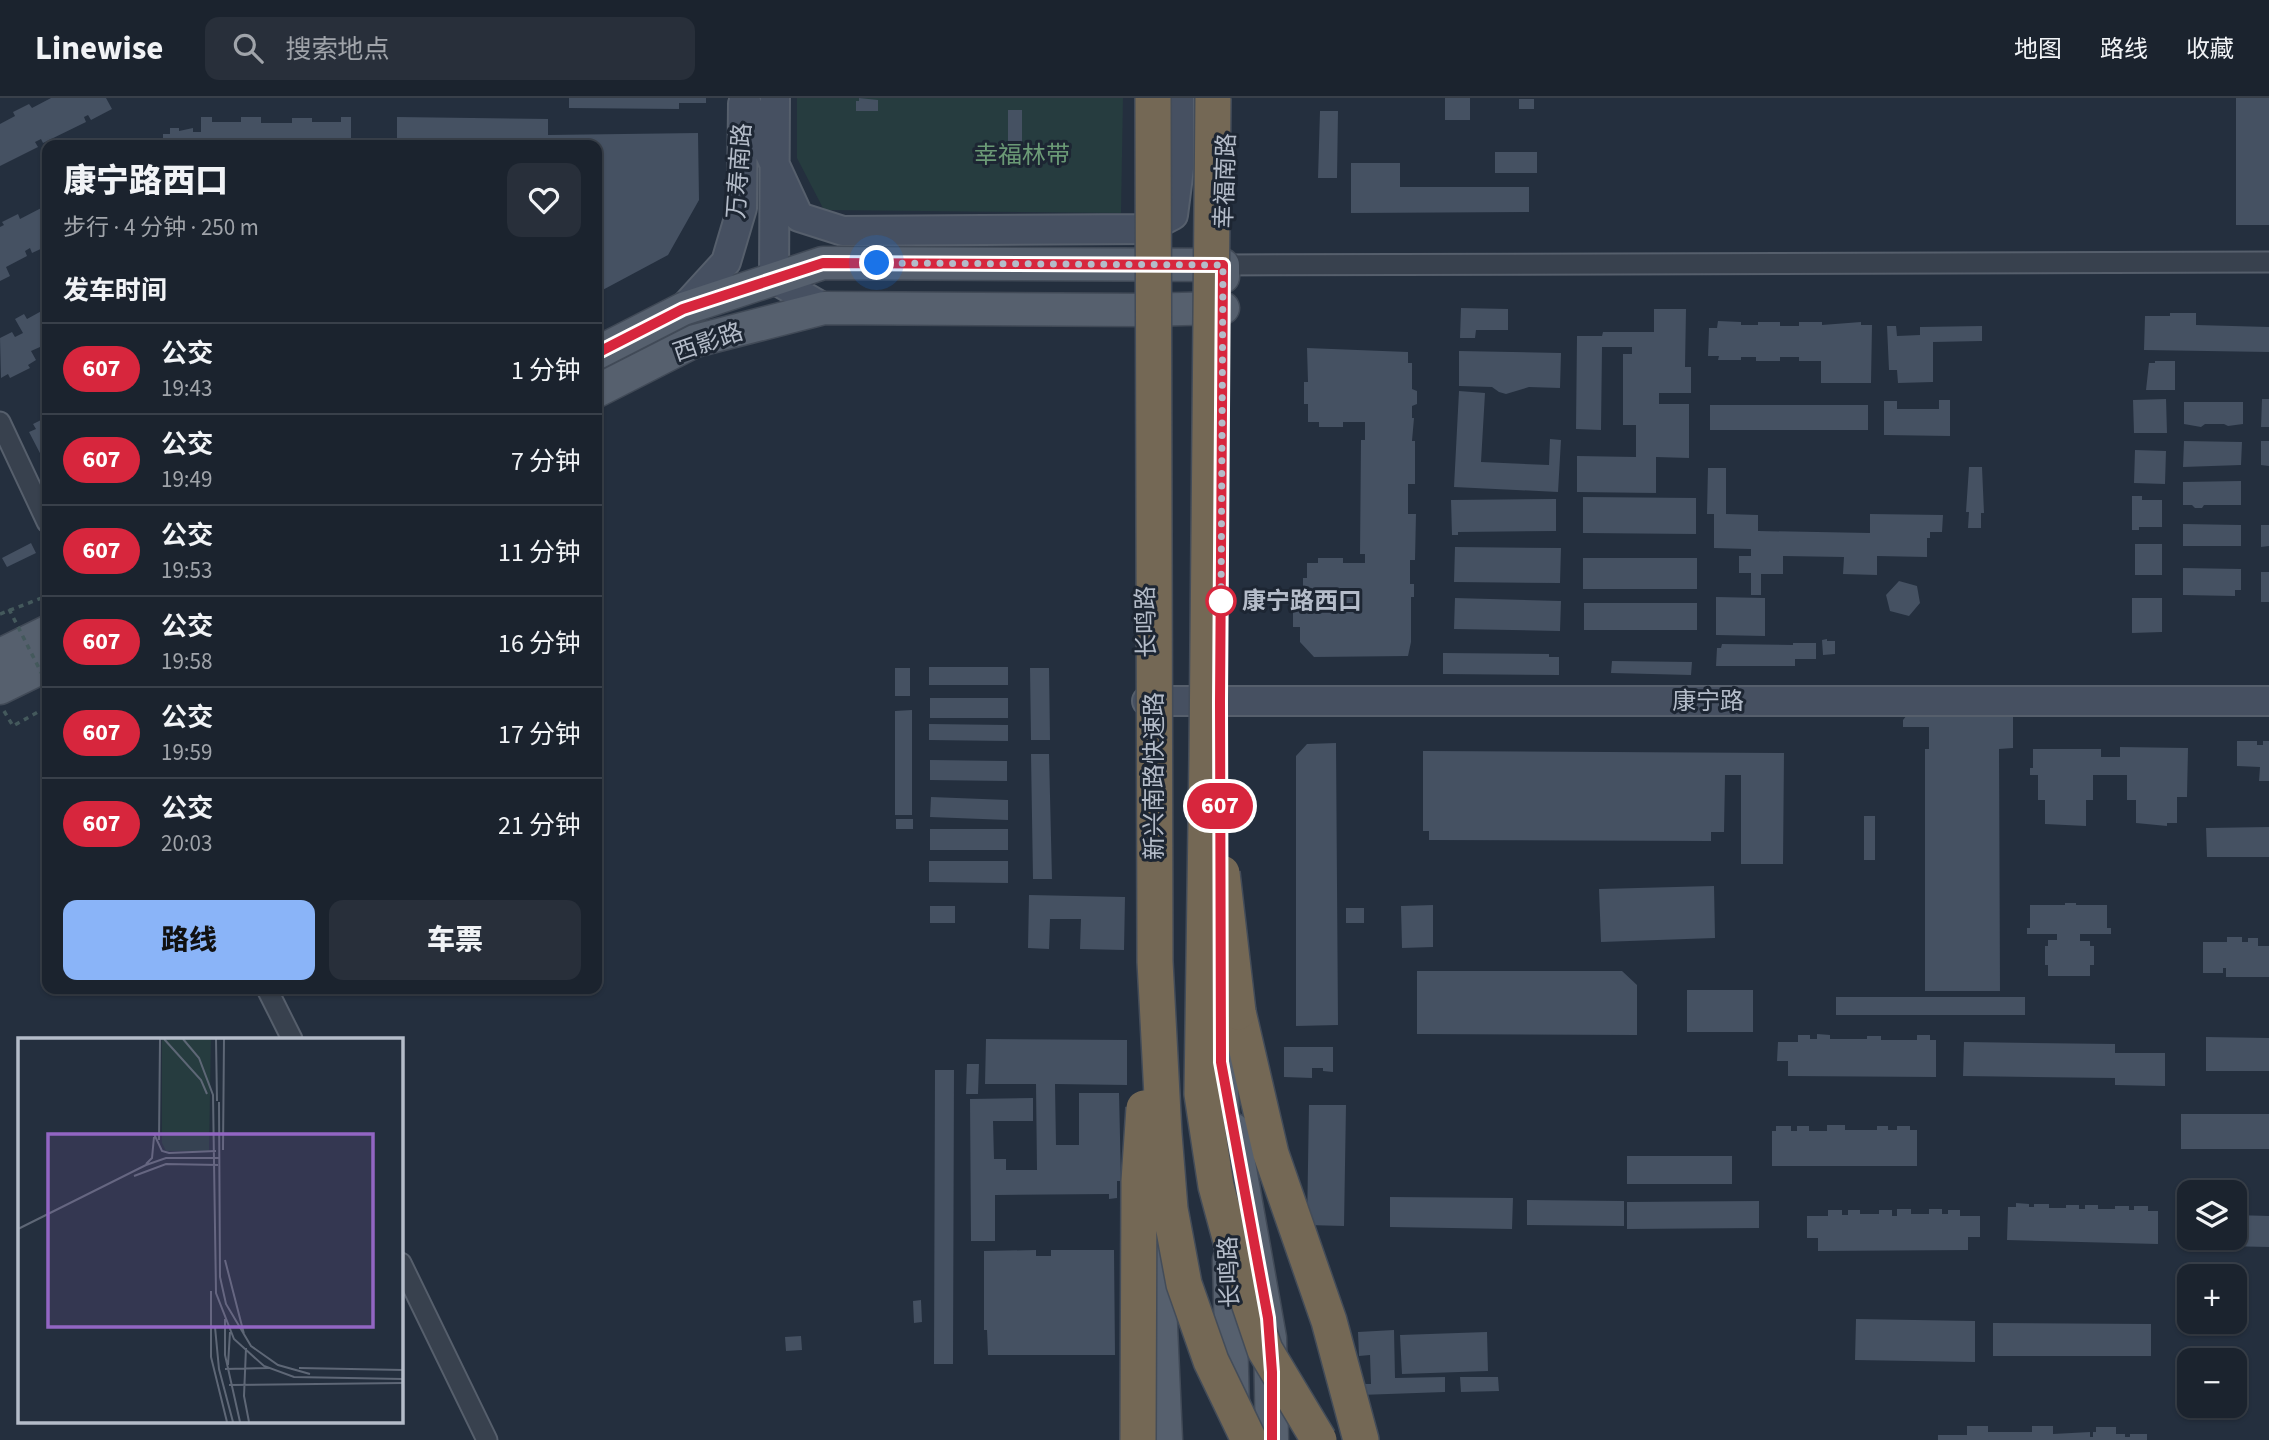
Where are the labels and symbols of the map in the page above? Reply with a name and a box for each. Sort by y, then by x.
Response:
street label: 万寿南路 [719,122,760,220]
street label: 幸福南路 [1206,132,1245,230]
park label: 幸福林带 [974,138,1070,173]
your location [859,245,894,280]
street label: 西影路 [668,314,748,371]
place label: 康宁路西口 [1242,584,1362,619]
street label: 长鸣路 [1128,586,1165,658]
marker: 康宁路西口 [1206,586,1236,616]
street label: 康宁路 [1672,684,1744,719]
street label: 新兴南路快速路 [1137,692,1172,860]
line badge: 607 [1180,783,1260,829]
inset map [18,1038,402,1422]
street label: 长鸣路 [1211,1235,1248,1309]

